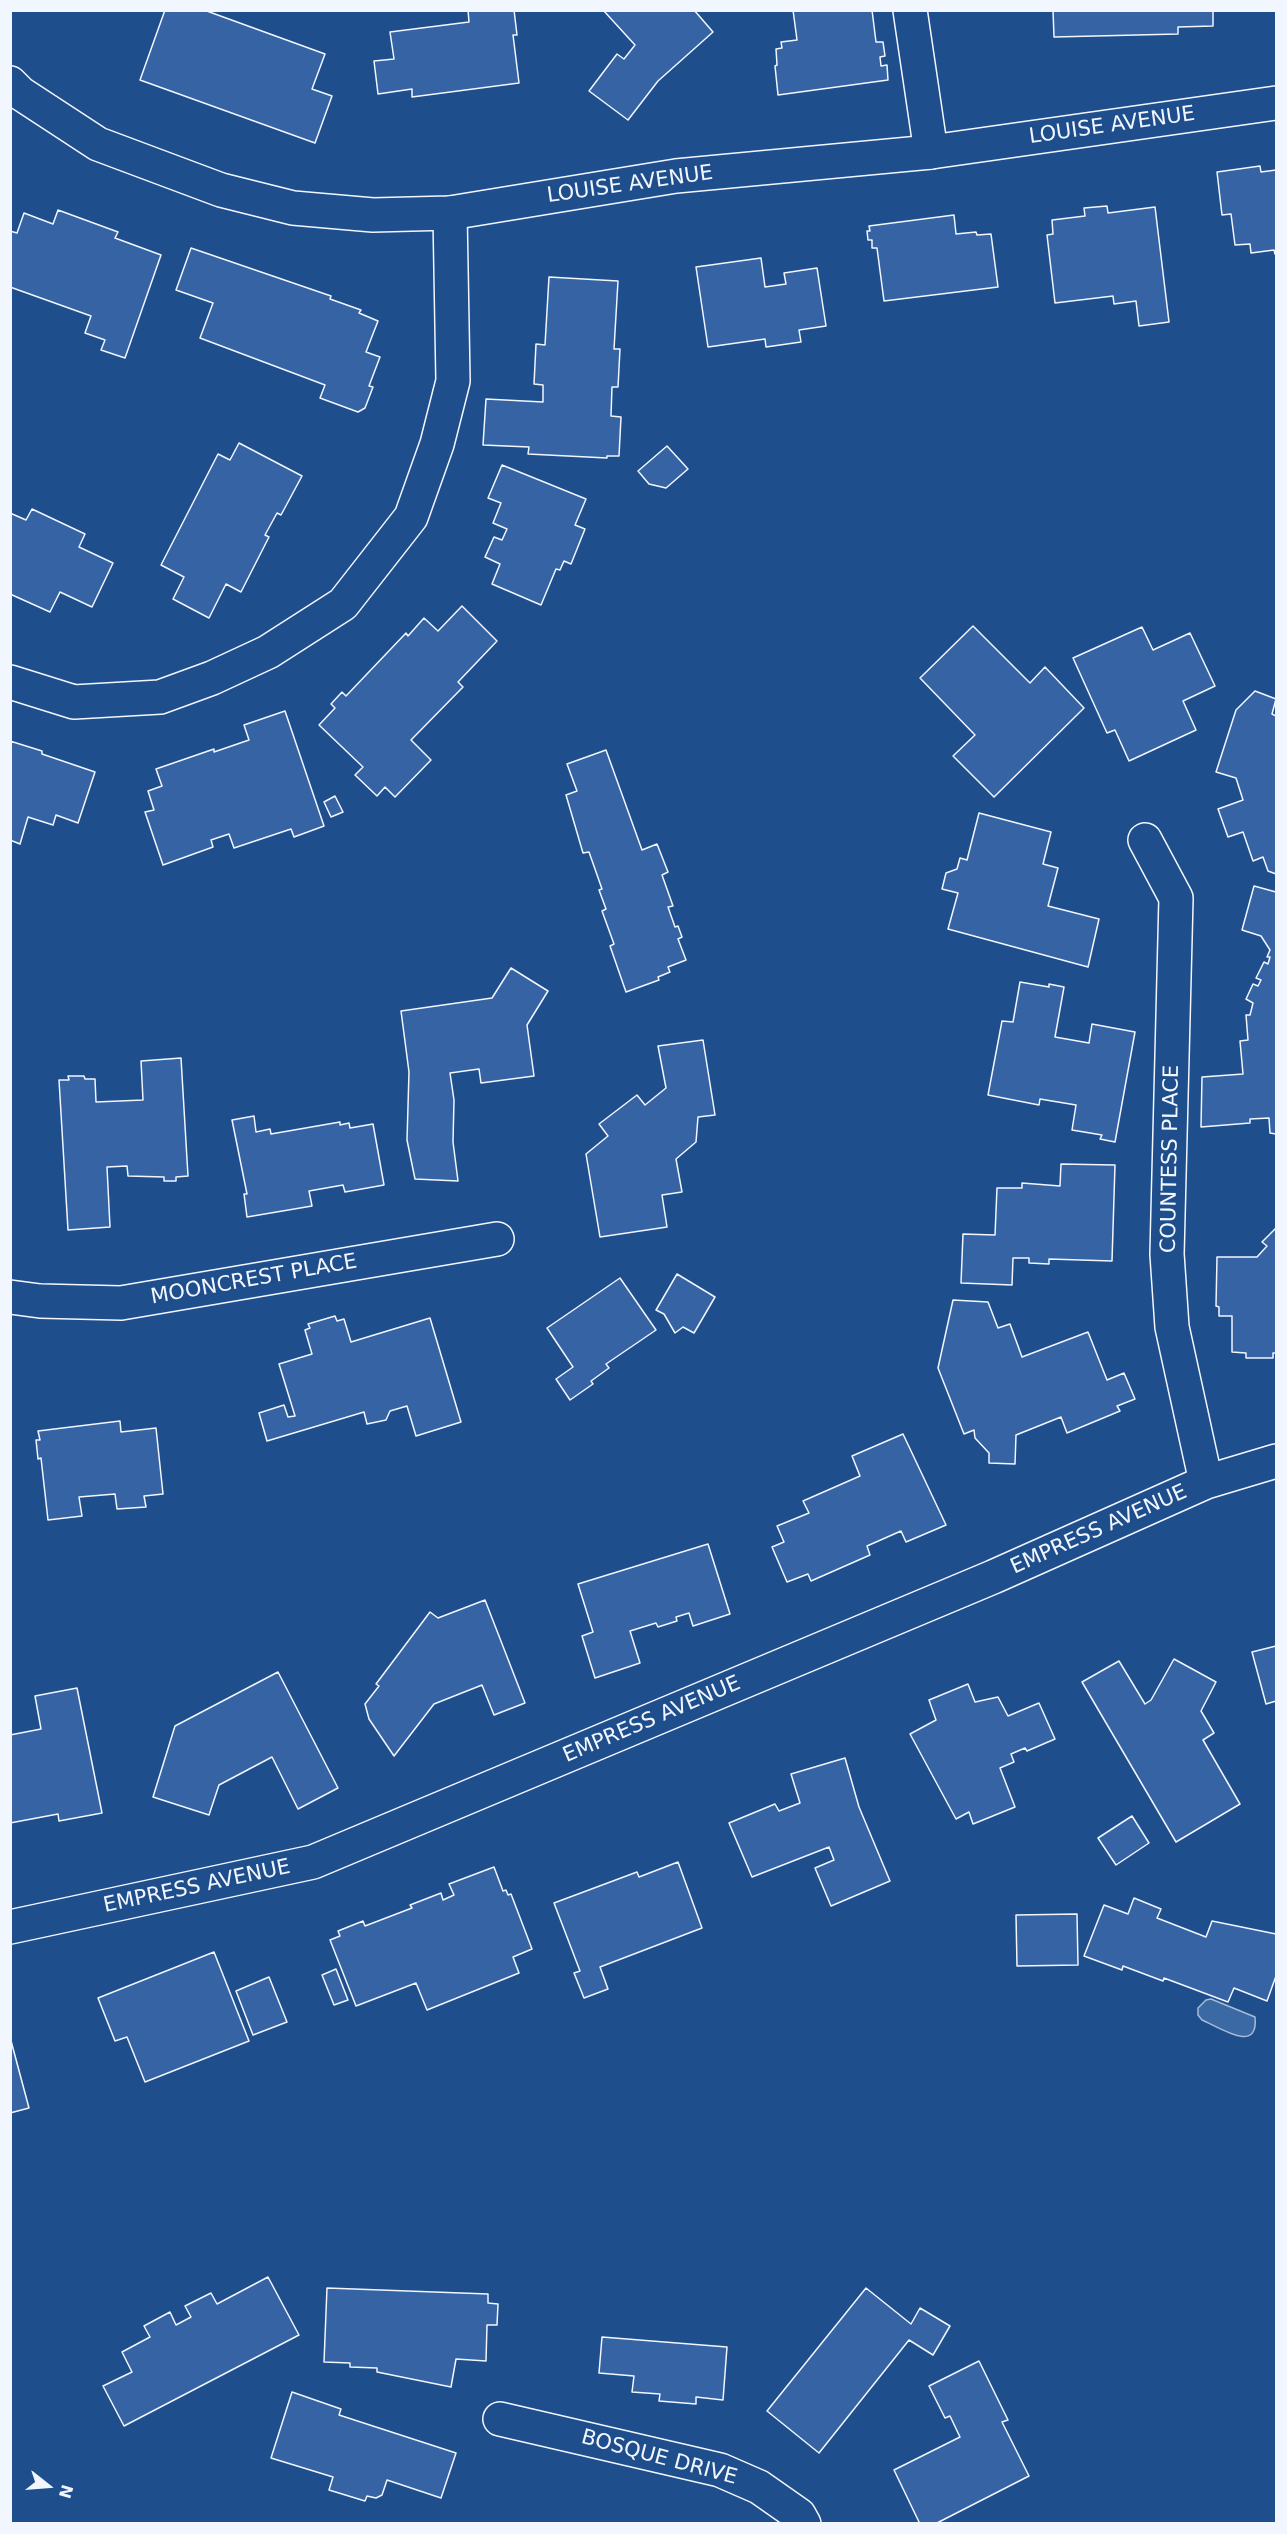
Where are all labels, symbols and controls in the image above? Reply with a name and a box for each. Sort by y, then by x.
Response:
street label: LOUISE AVENUE [1027,102,1197,150]
street label: LOUISE AVENUE [545,161,715,209]
street label: COUNTESS PLACE [1157,1065,1185,1253]
street label: MOONCREST PLACE [149,1249,359,1311]
street label: EMPRESS AVENUE [1007,1480,1191,1580]
street label: EMPRESS AVENUE [560,1671,744,1769]
street label: EMPRESS AVENUE [101,1855,293,1919]
street label: BOSQUE DRIVE [578,2425,740,2491]
north arrow [18,2456,78,2516]
text: N [55,2482,77,2501]

